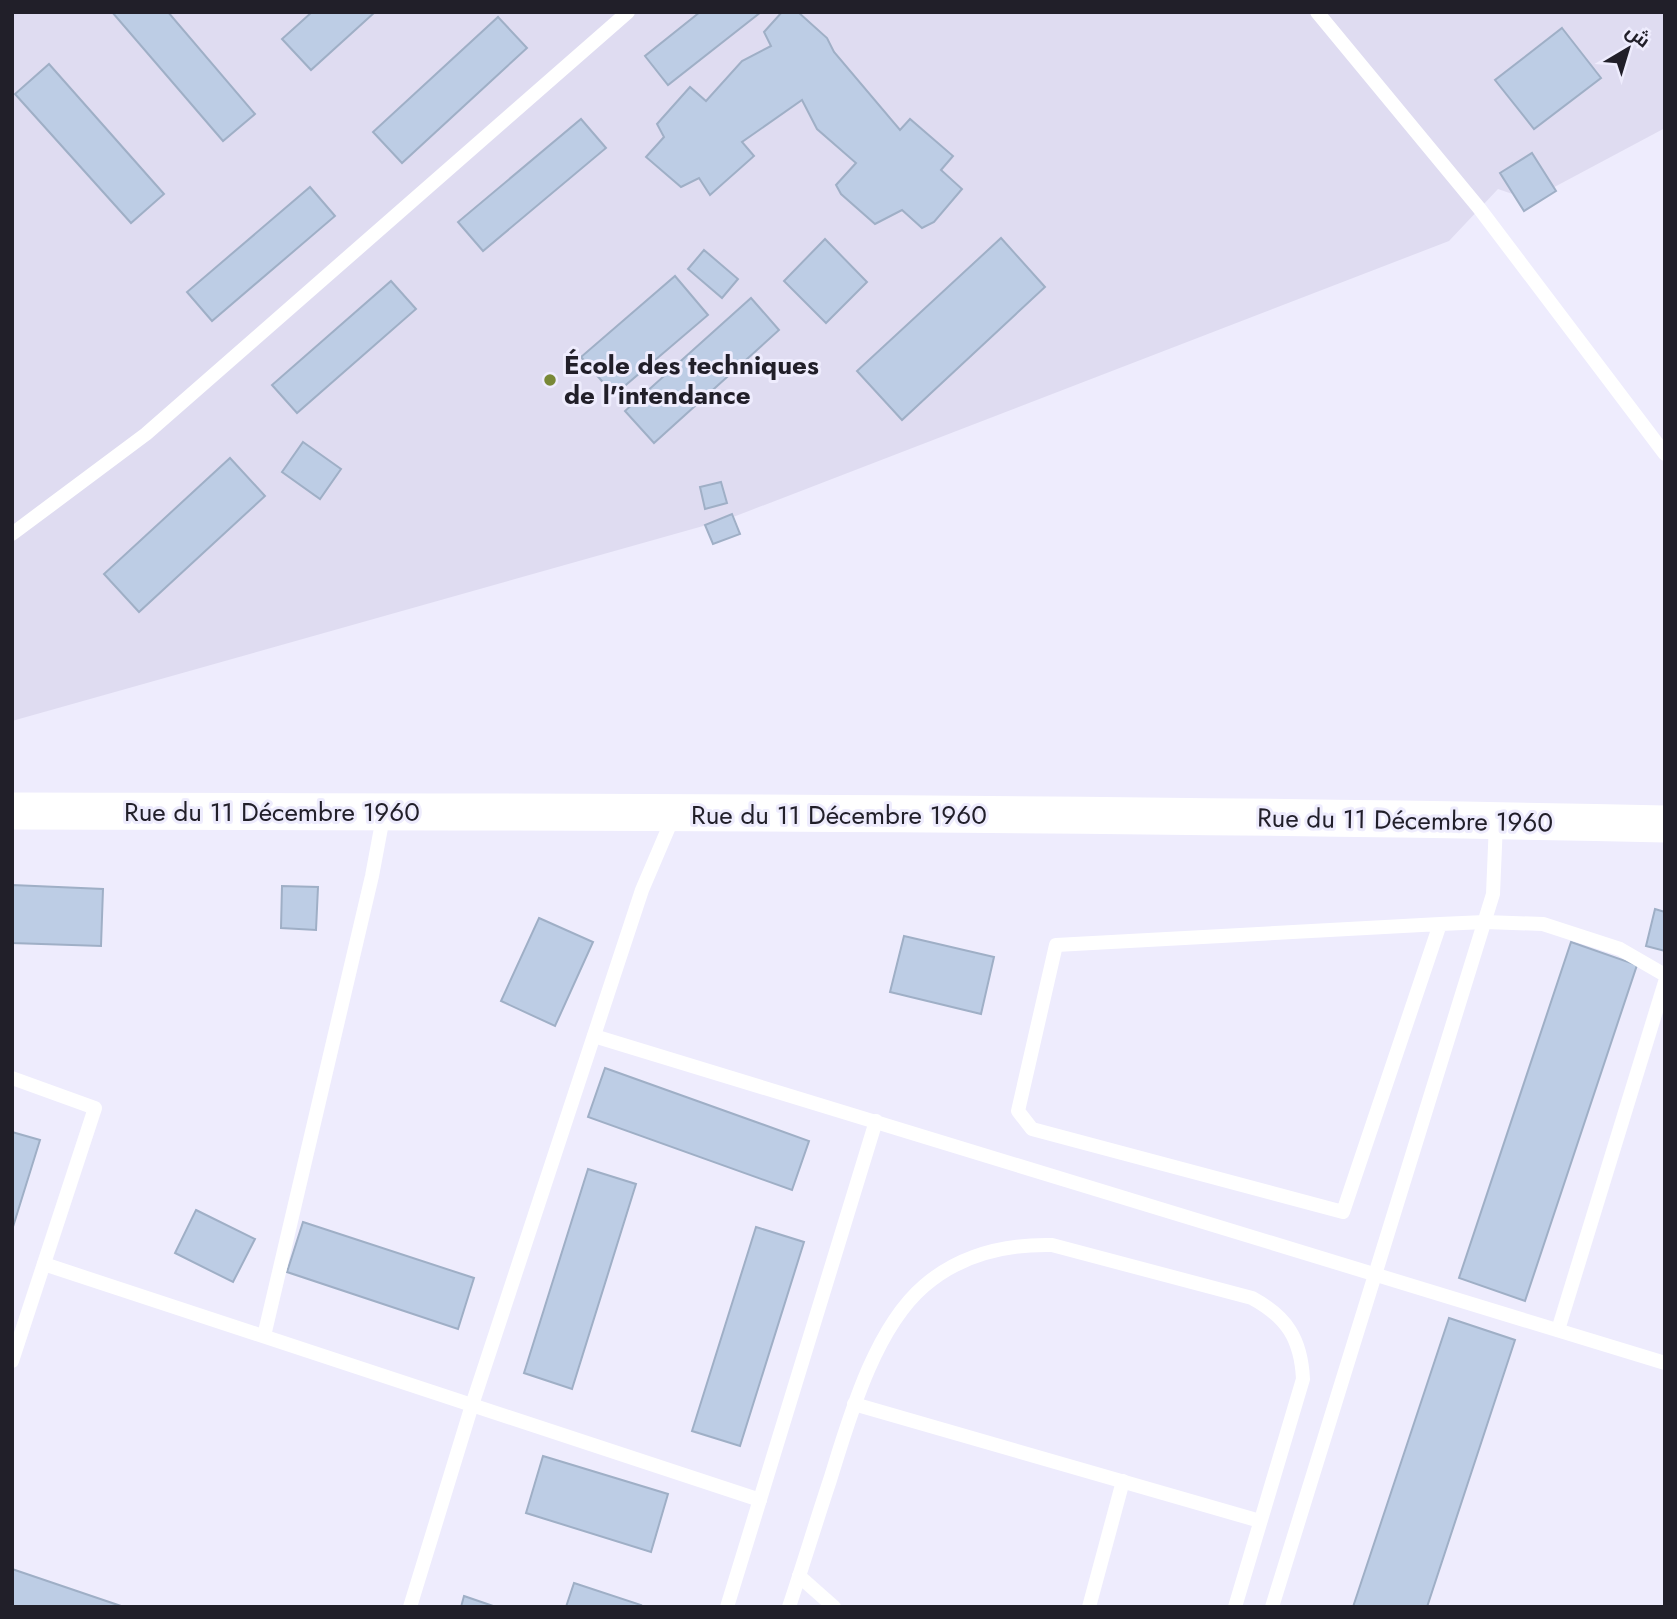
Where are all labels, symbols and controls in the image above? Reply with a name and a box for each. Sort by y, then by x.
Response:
north arrow [1593,14,1663,84]
text: ش [1620,18,1656,54]
place label: École des techniques de l'intendance [564,346,819,414]
marker: École des techniques de l'intendance [542,372,558,388]
street label: Rue du 11 Décembre 1960 [124,793,420,831]
street label: Rue du 11 Décembre 1960 [691,796,987,834]
street label: Rue du 11 Décembre 1960 [1257,798,1553,842]

